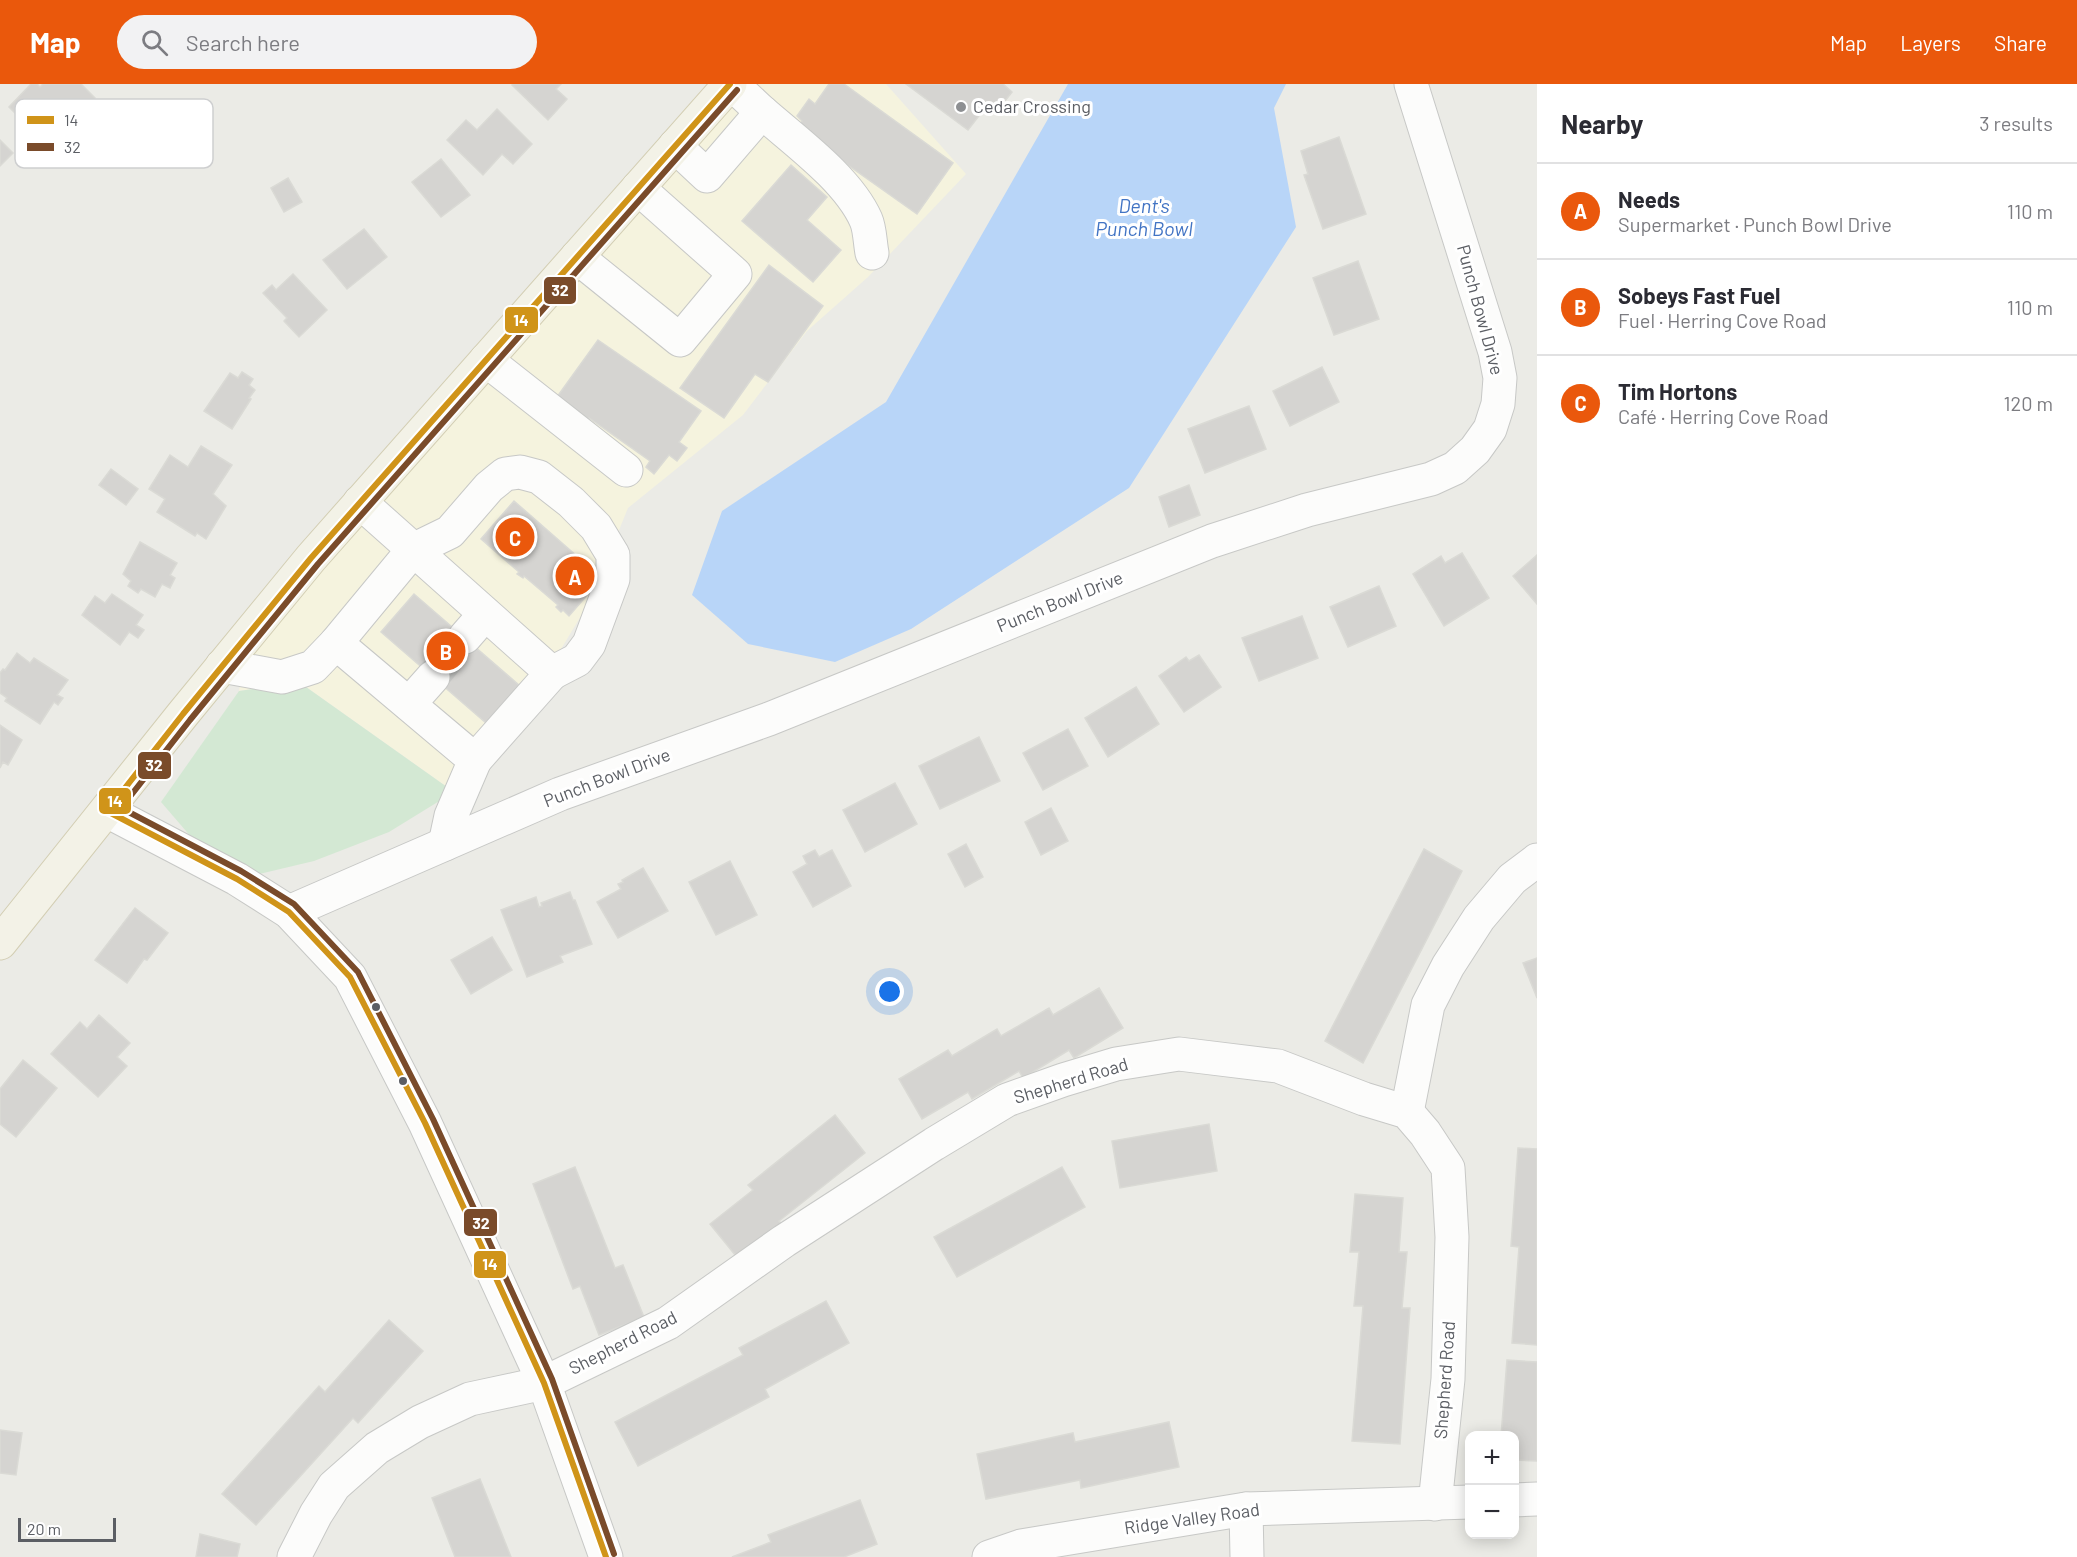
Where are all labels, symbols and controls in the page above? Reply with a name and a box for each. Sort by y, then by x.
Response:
search box [117,15,537,69]
text: Map [30,25,81,59]
icon: search [138,26,171,59]
text: Search here [186,29,300,55]
text: Map [1830,30,1867,55]
text: Layers [1900,30,1961,55]
text: Share [1994,30,2047,55]
place label: Cedar Crossing [973,95,1091,117]
legend [15,99,213,168]
marker: Cedar Crossing [954,100,968,114]
text: Nearby [1561,108,1643,139]
text: 14 [64,110,78,129]
text: 3 results [1979,111,2053,135]
text: 32 [64,137,81,156]
text: Needs [1618,186,1680,212]
water label: Dent's Punch Bowl [1095,193,1193,240]
text: A [1574,199,1587,223]
text: 110 m [2007,199,2053,223]
text: Supermarket · Punch Bowl Drive [1618,212,1892,236]
street label: Punch Bowl Drive [1453,242,1509,377]
line badge: 32 [543,276,577,305]
text: 32 [551,280,569,299]
text: Sobeys Fast Fuel [1618,282,1780,308]
text: B [1574,295,1587,319]
text: 110 m [2007,295,2053,319]
line badge: 14 [504,306,539,334]
text: Fuel · Herring Cove Road [1618,308,1827,332]
text: 14 [513,310,529,329]
text: Tim Hortons [1618,378,1737,404]
text: C [1574,391,1587,415]
text: 120 m [2003,391,2053,415]
text: Café · Herring Cove Road [1618,404,1829,428]
pin: C [496,514,534,560]
pin: A [556,554,594,598]
street label: Punch Bowl Drive [993,566,1126,636]
pin: B [426,628,466,674]
street label: Punch Bowl Drive [540,743,673,811]
line badge: 32 [137,751,172,780]
text: 32 [145,755,163,774]
line badge: 14 [98,787,132,815]
text: 14 [107,791,123,810]
your location [875,977,904,1006]
unlabelled marker [370,1001,382,1013]
street label: Shepherd Road [1011,1052,1131,1108]
unlabelled marker [397,1075,409,1087]
line badge: 32 [463,1208,498,1237]
text: 32 [472,1213,490,1232]
line badge: 14 [473,1250,507,1279]
text: 14 [482,1254,498,1273]
street label: Shepherd Road [565,1305,680,1379]
street label: Shepherd Road [1429,1320,1459,1440]
map controls [1465,1431,1519,1539]
button: + [1465,1431,1519,1485]
button: − [1465,1485,1519,1539]
street label: Ridge Valley Road [1123,1498,1261,1538]
scale bar [18,1515,116,1542]
text: 20 m [27,1519,61,1538]

